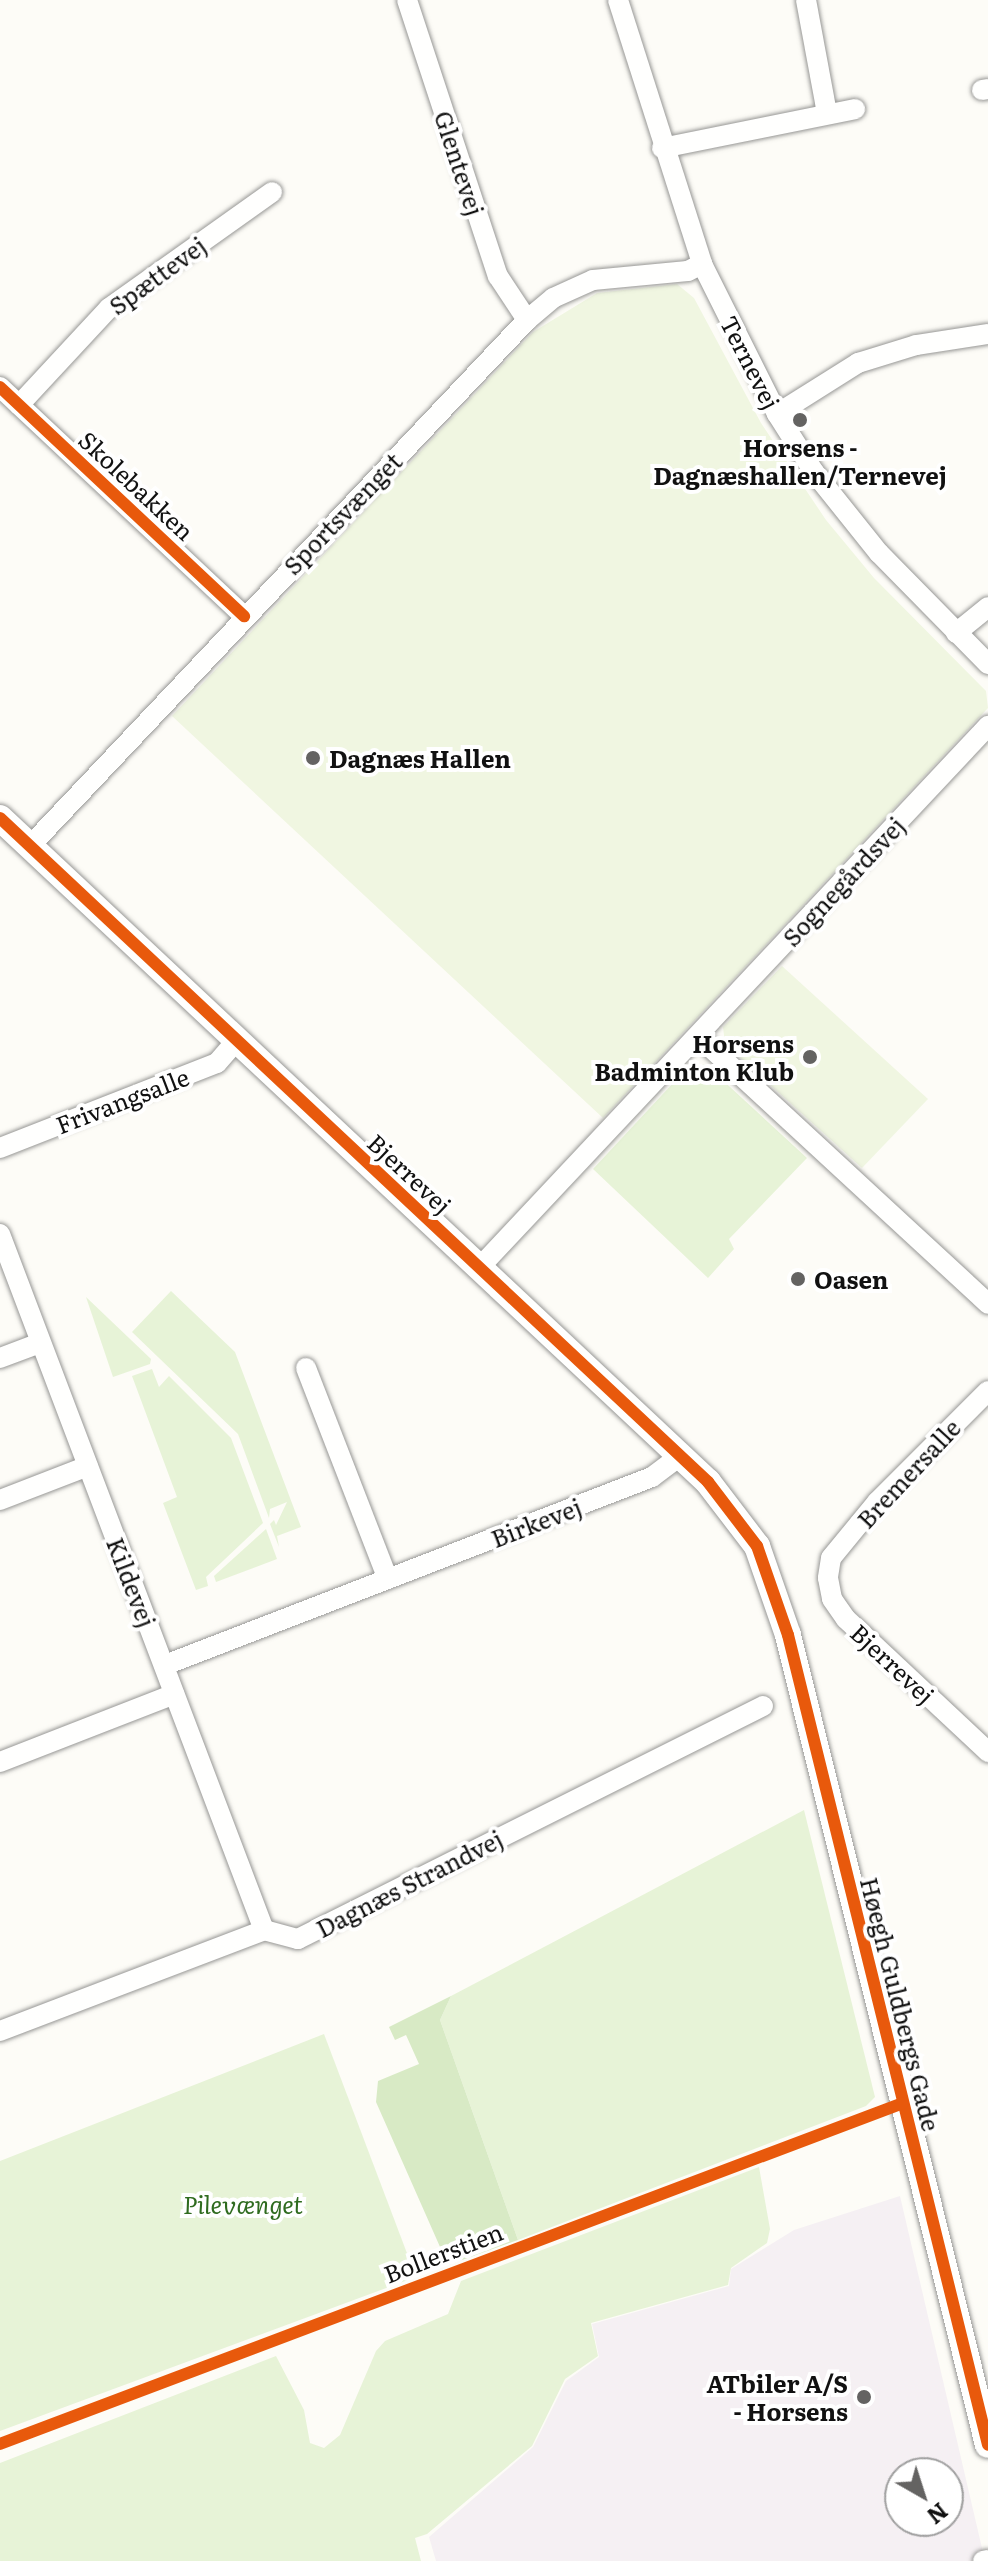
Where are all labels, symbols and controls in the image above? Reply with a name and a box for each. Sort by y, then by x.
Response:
street label: Glentevej [430,107,490,219]
street label: Spættevej [103,230,211,320]
street label: Ternevej [715,311,787,413]
marker: Horsens - Dagnæshallen/Ternevej [791,411,809,429]
street label: Skolebakken [74,424,200,546]
place label: Horsens - Dagnæshallen/Ternevej [653,433,947,489]
street label: Sportsvænget [277,446,407,580]
place label: Dagnæs Hallen [329,744,511,772]
marker: Dagnæs Hallen [304,749,322,767]
street label: Sognegårdsvej [776,811,910,951]
place label: Horsens Badminton Klub [594,1029,794,1085]
marker: Horsens Badminton Klub [801,1048,819,1066]
street label: Frivangsalle [51,1061,193,1139]
street label: Bjerrevej [362,1127,458,1219]
place label: Oasen [814,1265,888,1293]
marker: Oasen [789,1270,807,1288]
street label: Bremersalle [850,1413,966,1533]
street label: Birkevej [487,1492,585,1552]
street label: Kildevej [102,1533,162,1631]
street label: Bjerrevej [845,1617,941,1709]
street label: Dagnæs Strandvej [311,1823,507,1943]
street label: Høegh Guldbergs Gade [856,1874,946,2134]
park label: Pilevænget [183,2190,303,2218]
street label: Bollerstien [379,2216,507,2288]
place label: ATbiler A/S - Horsens [707,2369,848,2425]
marker: ATbiler A/S - Horsens [855,2388,873,2406]
north arrow [884,2457,964,2537]
text: N [921,2496,956,2533]

